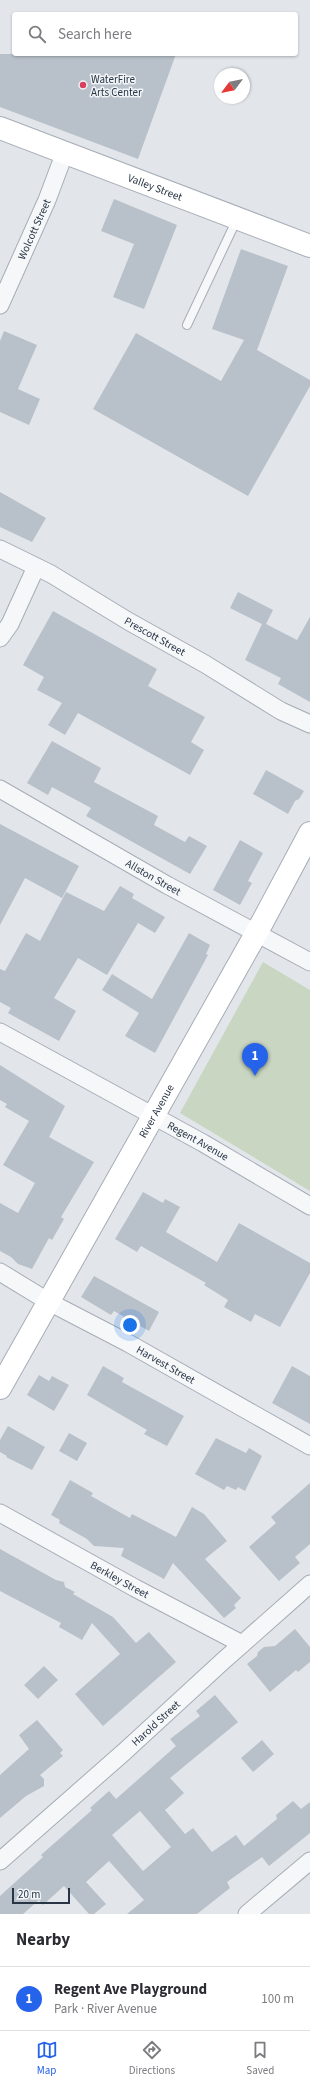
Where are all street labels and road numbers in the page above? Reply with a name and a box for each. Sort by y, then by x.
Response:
street label: Valley Street [126,170,185,205]
street label: Wolcott Street [14,196,55,262]
street label: Prescott Street [122,614,188,660]
street label: Allston Street [123,856,184,899]
street label: River Avenue [135,1081,178,1141]
street label: Regent Avenue [164,1118,232,1165]
street label: Harvest Street [134,1342,198,1388]
street label: Berkley Street [88,1558,152,1602]
street label: Harold Street [128,1697,184,1750]

